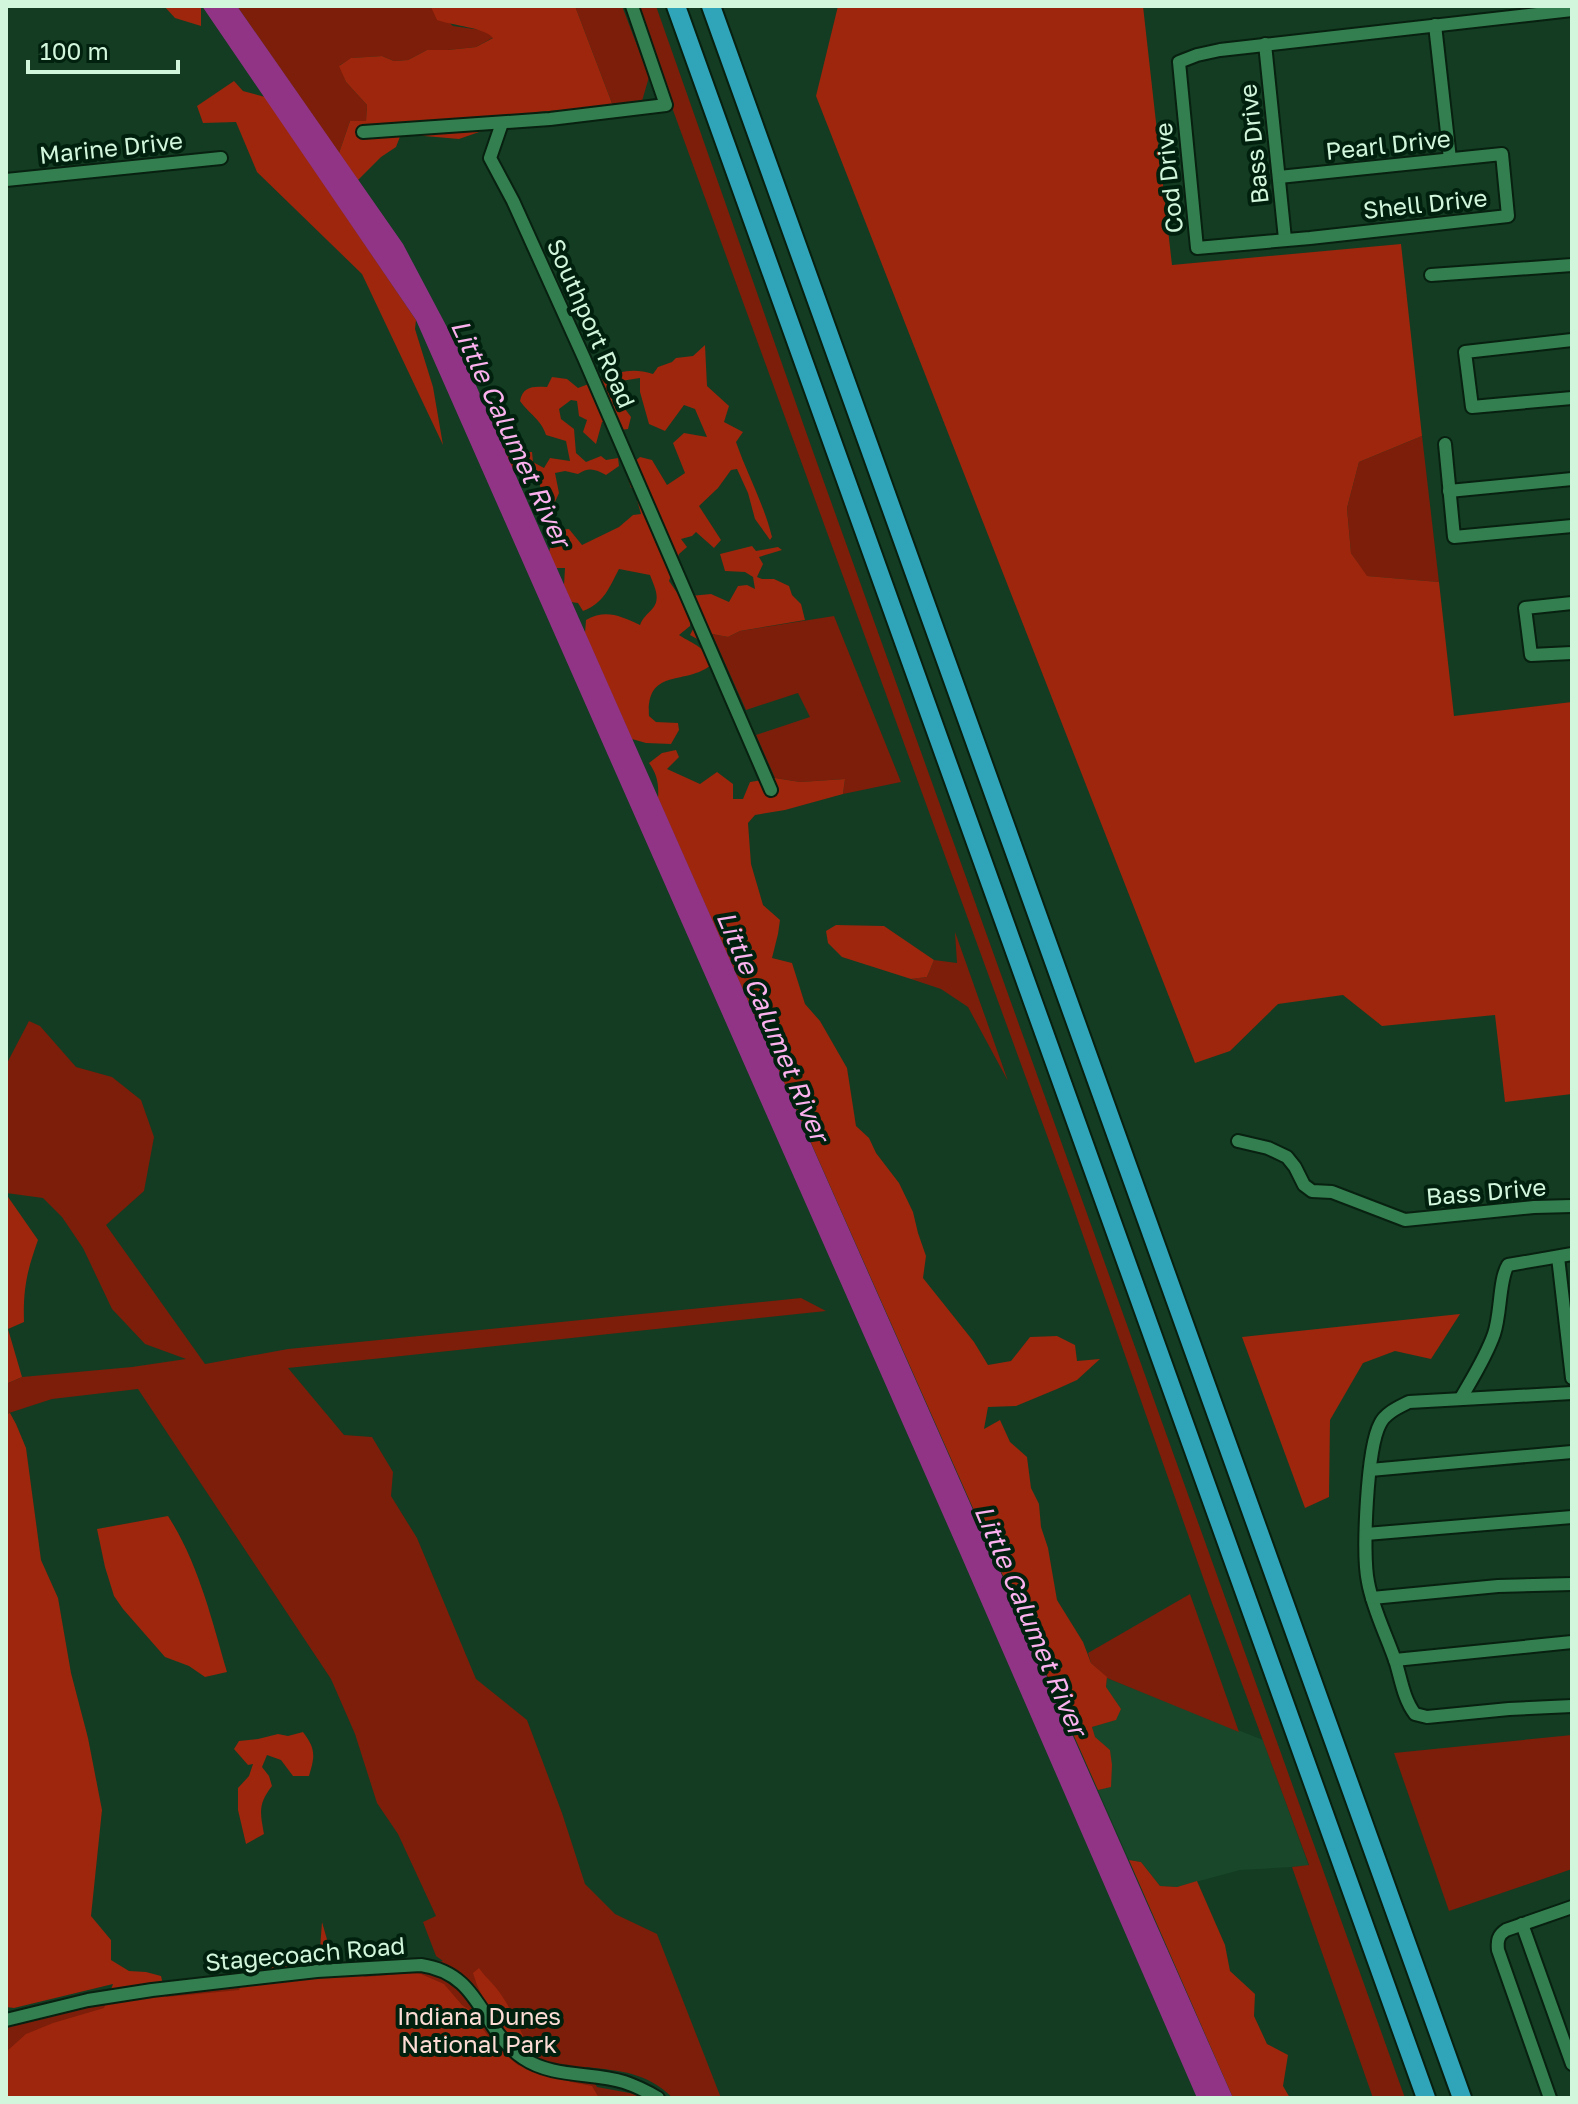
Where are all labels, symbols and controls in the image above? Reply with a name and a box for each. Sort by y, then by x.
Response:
scale bar [28,24,178,74]
text: 100 m [40,36,109,65]
street label: Bass Drive [1232,83,1274,205]
street label: Cod Drive [1148,121,1188,235]
street label: Pearl Drive [1324,123,1452,165]
street label: Marine Drive [38,125,184,169]
street label: Shell Drive [1361,182,1489,224]
street label: Southport Road [542,234,642,412]
water label: Little Calumet River [445,314,579,555]
water label: Little Calumet River [710,906,837,1149]
street label: Bass Drive [1425,1171,1547,1211]
water label: Little Calumet River [968,1500,1095,1743]
street label: Stagecoach Road [204,1930,406,1976]
park label: Indiana Dunes National Park [397,2001,561,2058]

